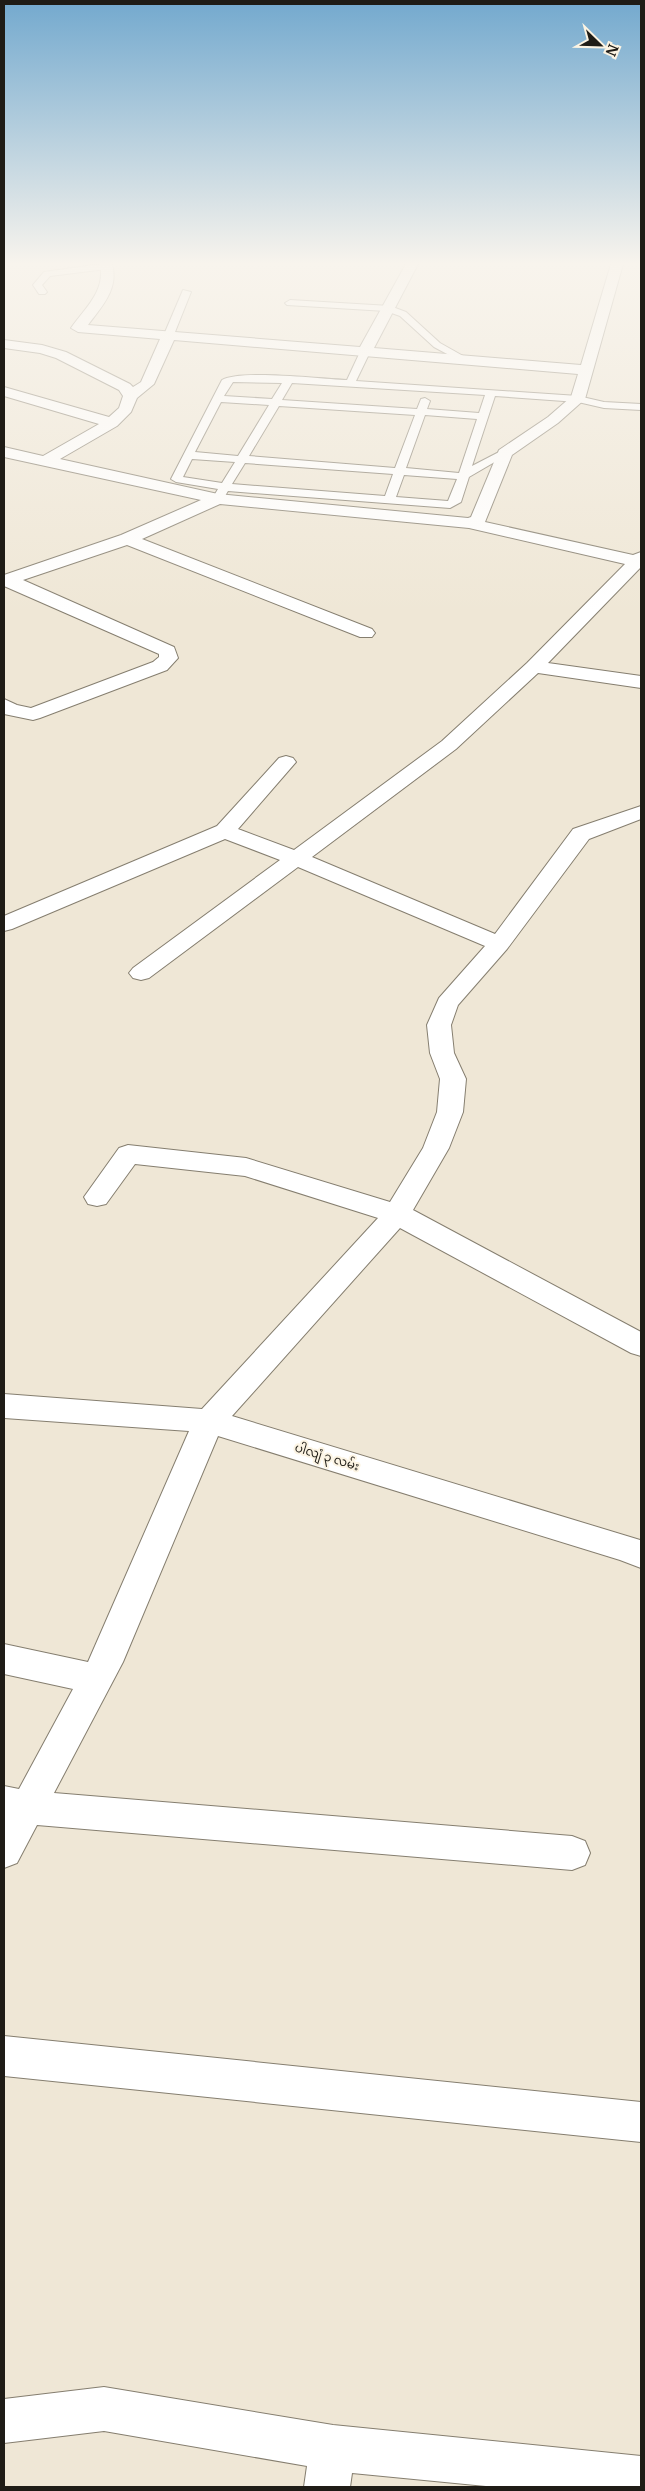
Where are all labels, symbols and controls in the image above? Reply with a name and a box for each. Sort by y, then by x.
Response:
north arrow [575,20,625,70]
text: N [602,41,622,59]
street label: ပါလျံ ၃ လမ်း [292,1439,362,1476]

